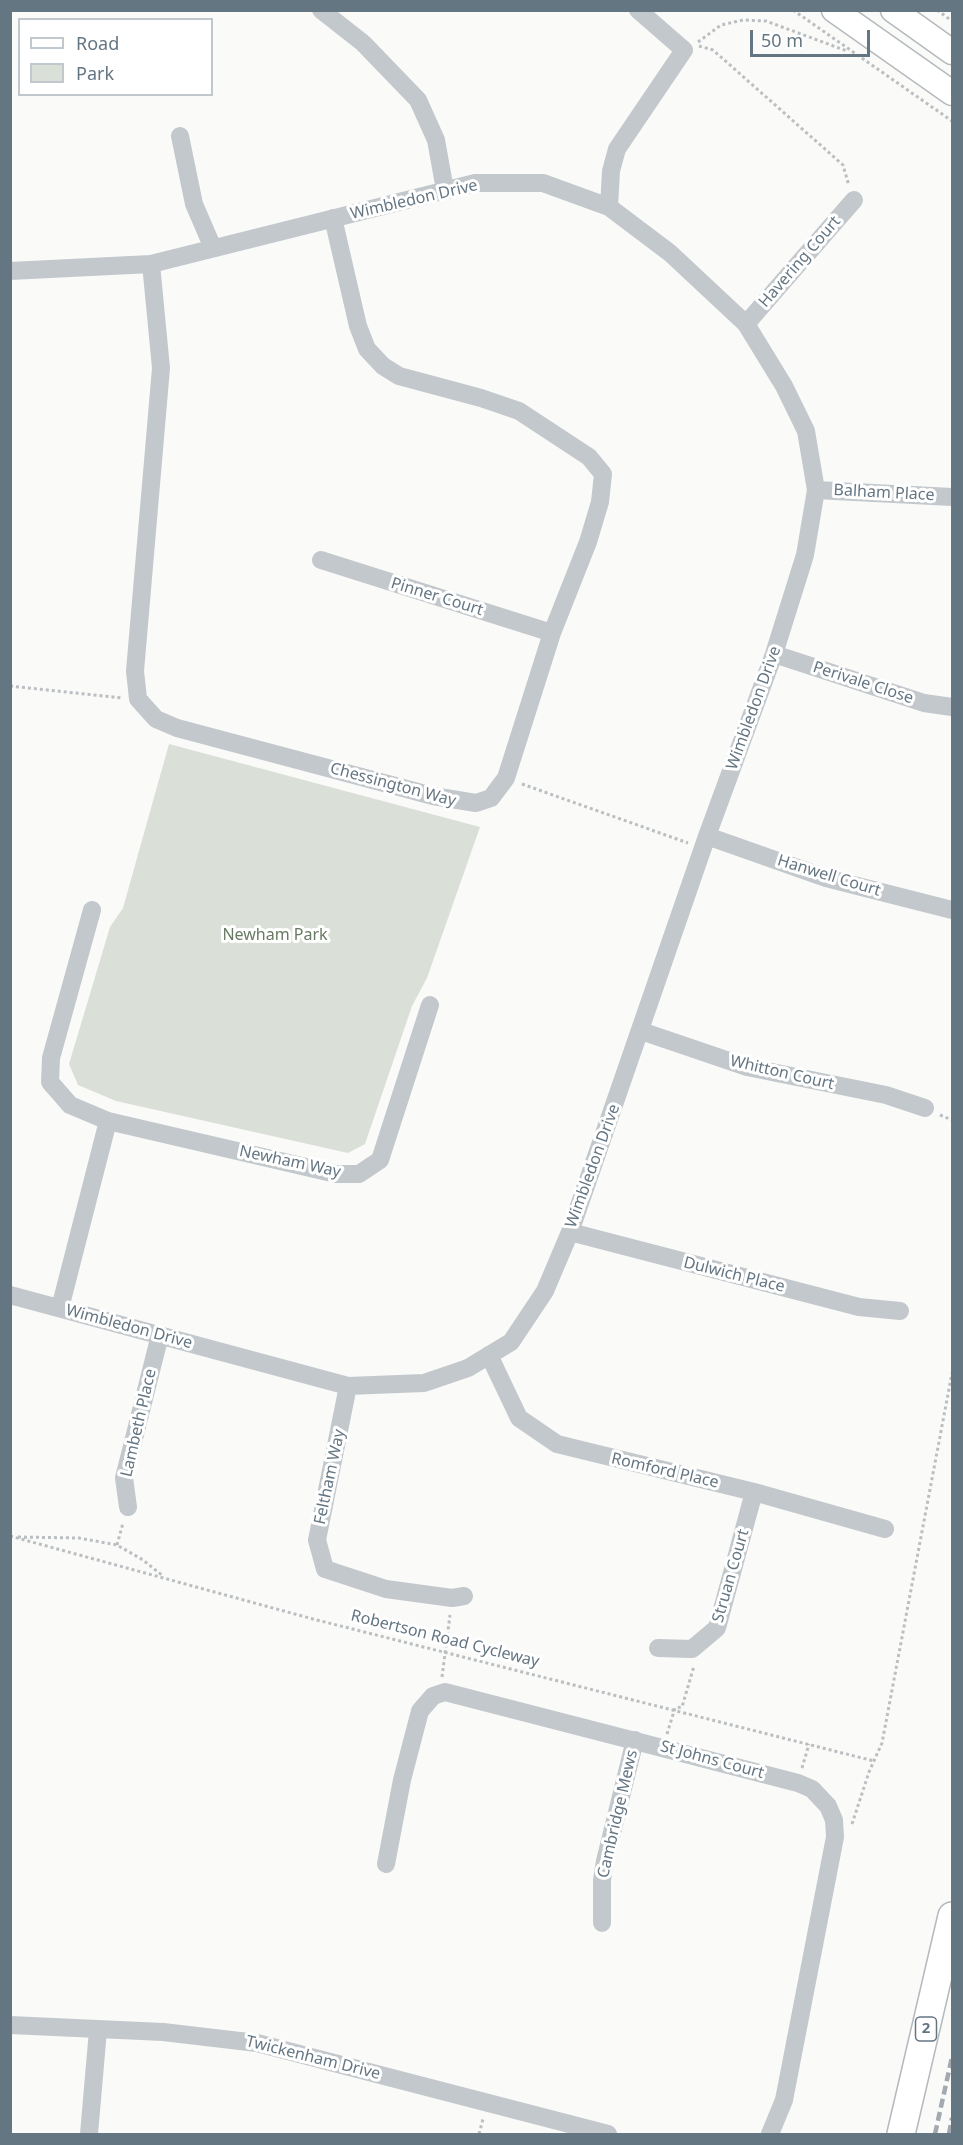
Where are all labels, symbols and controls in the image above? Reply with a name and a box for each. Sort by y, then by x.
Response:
legend [18,18,213,96]
scale bar [753,18,873,56]
text: 50 m [761,28,803,52]
text: Road [76,31,119,55]
text: Park [76,61,114,85]
street label: Wimbledon Drive [348,176,480,224]
street label: Havering Court [755,212,845,312]
street label: Balham Place [833,481,935,505]
street label: Pinner Court [389,574,485,620]
street label: Wimbledon Drive [723,644,785,772]
street label: Perivale Close [810,658,916,708]
street label: Chessington Way [328,759,458,811]
street label: Hanwell Court [775,851,883,901]
park label: Newham Park [222,925,328,945]
street label: Whitton Court [728,1052,836,1094]
street label: Wimbledon Drive [562,1102,624,1230]
street label: Newham Way [238,1142,342,1182]
street label: Dulwich Place [681,1253,787,1297]
street label: Wimbledon Drive [64,1301,194,1353]
street label: Lambeth Place [117,1367,161,1479]
street label: Feltham Way [311,1428,349,1526]
street label: Romford Place [609,1449,721,1493]
street label: Struan Court [709,1527,753,1625]
street label: Robertson Road Cycleway [349,1606,541,1672]
street label: St Johns Court [658,1737,766,1783]
street label: Cambridge Mews [594,1748,642,1880]
road number: 2 [916,2017,936,2041]
street label: Twickenham Drive [244,2032,382,2084]

